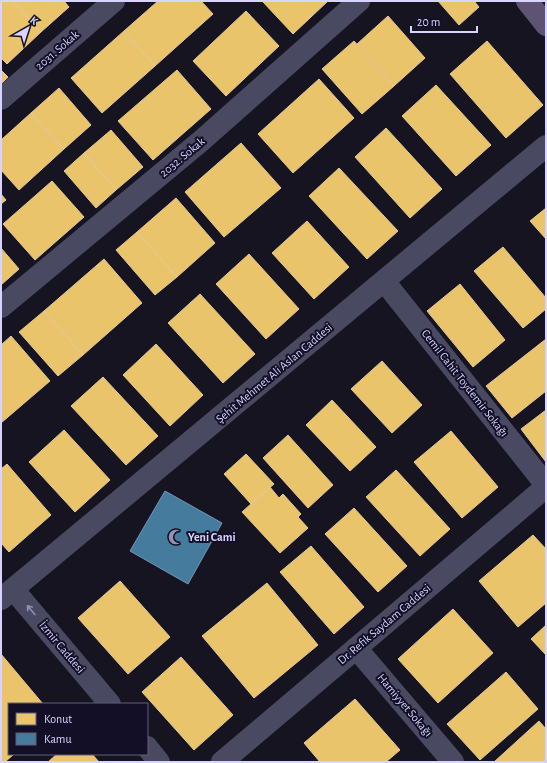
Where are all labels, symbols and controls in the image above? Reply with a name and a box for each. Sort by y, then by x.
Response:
north arrow [8,8,48,48]
scale bar [411,8,477,34]
text: K [28,14,40,27]
text: 20 m [417,16,440,28]
street label: 2031. Sokak [33,28,81,72]
street label: 2032. Sokak [157,135,207,179]
street label: Şehit Mehmet Ali Aslan Caddesi [214,321,334,425]
street label: Cemil Cahit Toydemir Sokağı [419,327,510,439]
mosque icon: Yeni Cami [167,528,185,546]
place label: Yeni Cami [188,531,236,543]
street label: Dr. Refik Saydam Caddesi [335,582,433,667]
one-way arrow [26,605,35,615]
street label: İzmir Caddesi [37,618,88,675]
street label: Hamiyyet Sokağı [375,671,435,739]
legend [8,703,148,755]
text: Konut [44,713,72,725]
text: Kamu [44,733,72,745]

